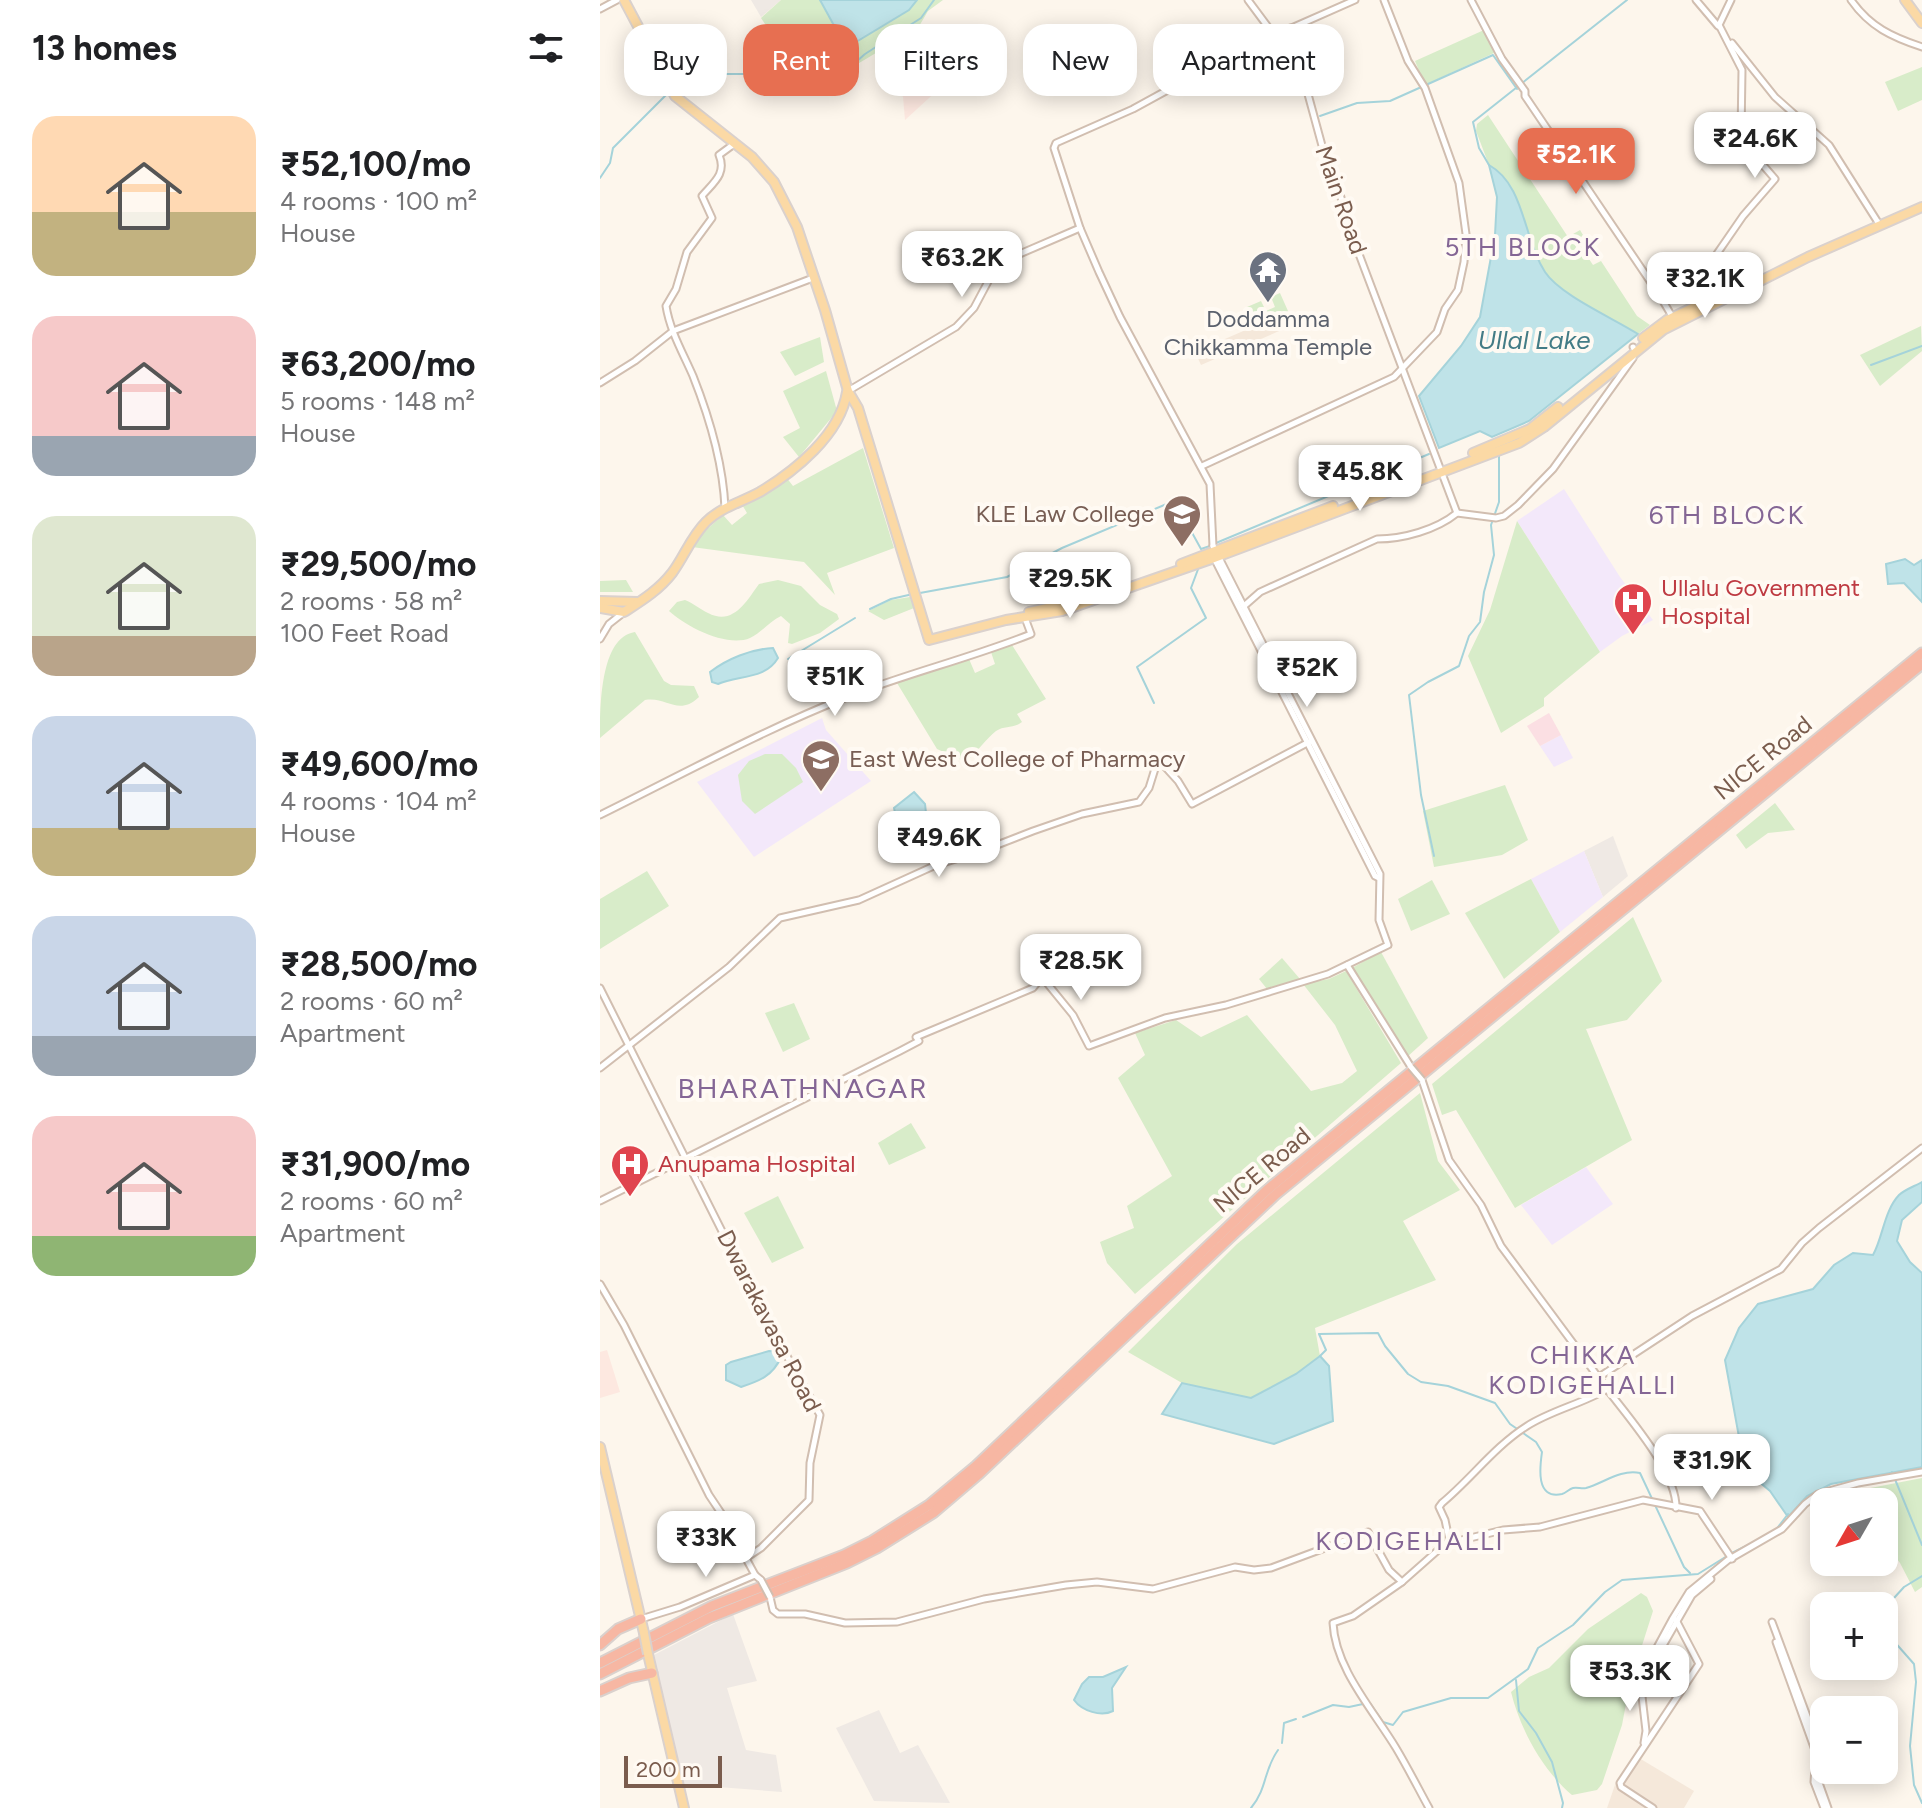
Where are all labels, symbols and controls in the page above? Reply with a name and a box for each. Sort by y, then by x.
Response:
chip: Buy [624,24,727,96]
chip: Rent [743,24,859,96]
chip: Filters [875,24,1007,96]
chip: New [1023,24,1137,96]
chip: Apartment [1153,24,1344,96]
icon: filters [524,26,568,70]
text: 13 homes [32,28,177,69]
pin: ₹24.6K [1690,112,1820,180]
text: ₹24.6K [1712,122,1798,154]
pin: ₹52.1K [1511,128,1641,196]
text: ₹52.1K [1536,138,1616,170]
street label: Main Road [1309,142,1374,258]
text: ₹52,100/mo [280,144,471,185]
icon: home [96,148,192,244]
text: 4 rooms · 100 m² [280,185,477,217]
text: House [280,217,355,249]
pin: ₹63.2K [897,231,1027,299]
district label: 5TH BLOCK [1445,231,1601,263]
text: ₹63.2K [920,241,1004,273]
temple icon: Doddamma Chikkamma Temple [1247,249,1289,304]
pin: ₹32.1K [1640,252,1770,320]
text: ₹32.1K [1665,262,1745,294]
place label: Doddamma Chikkamma Temple [1164,304,1372,361]
water label: Ullal Lake [1478,324,1590,356]
text: ₹63,200/mo [280,344,476,385]
icon: home [96,348,192,444]
text: 5 rooms · 148 m² [280,385,475,417]
text: House [280,417,355,449]
pin: ₹45.8K [1295,445,1425,513]
text: ₹45.8K [1317,455,1403,487]
school or university icon: KLE Law College [1161,493,1203,548]
place label: KLE Law College [975,499,1154,528]
district label: 6TH BLOCK [1649,499,1805,531]
text: ₹29,500/mo [280,544,476,585]
icon: home [96,548,192,644]
pin: ₹29.5K [1005,552,1135,620]
text: ₹29.5K [1028,562,1112,594]
place label: Ullalu Government Hospital [1661,573,1860,630]
hospital icon: Ullalu Government Hospital [1612,581,1654,636]
text: 2 rooms · 58 m² [280,585,462,617]
text: 100 Feet Road [280,617,449,649]
pin: ₹52K [1260,641,1354,709]
pin: ₹51K [788,650,882,718]
text: ₹52K [1275,651,1339,683]
text: ₹51K [806,660,865,692]
street label: NICE Road [1708,709,1818,806]
school or university icon: East West College of Pharmacy [800,738,842,793]
text: ₹49,600/mo [280,744,478,785]
place label: East West College of Pharmacy [849,744,1186,773]
icon: home [96,748,192,844]
text: 4 rooms · 104 m² [280,785,477,817]
pin: ₹49.6K [874,811,1004,879]
text: House [280,817,355,849]
text: ₹49.6K [896,821,982,853]
pin: ₹28.5K [1016,934,1146,1002]
text: ₹28,500/mo [280,944,478,985]
text: ₹28.5K [1038,944,1124,976]
icon: home [96,948,192,1044]
text: 2 rooms · 60 m² [280,985,463,1017]
text: Apartment [280,1017,406,1049]
district label: BHARATHNAGAR [677,1071,929,1105]
street label: NICE Road [1207,1121,1316,1219]
hospital icon: Anupama Hospital [609,1143,651,1198]
text: ₹31,900/mo [280,1144,470,1185]
icon: home [96,1148,192,1244]
place label: Anupama Hospital [658,1149,855,1178]
text: 2 rooms · 60 m² [280,1185,463,1217]
text: Apartment [280,1217,406,1249]
street label: Dwarakavasa Road [711,1225,828,1417]
district label: CHIKKA KODIGEHALLI [1488,1339,1678,1401]
pin: ₹31.9K [1647,1434,1777,1502]
text: ₹31.9K [1672,1444,1752,1476]
north arrow [1810,1488,1898,1576]
map controls [1810,1488,1898,1784]
pin: ₹33K [659,1511,753,1579]
text: ₹33K [675,1521,737,1553]
district label: KODIGEHALLI [1315,1525,1505,1557]
button: + [1810,1592,1898,1680]
pin: ₹53.3K [1565,1645,1695,1713]
text: ₹53.3K [1588,1655,1672,1687]
button: − [1810,1696,1898,1784]
scale bar [624,1752,722,1788]
text: 200 m [636,1756,701,1783]

